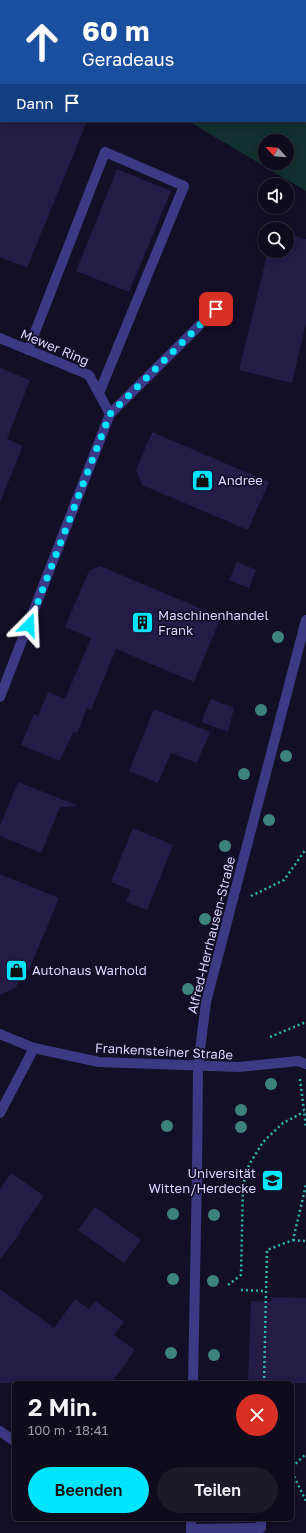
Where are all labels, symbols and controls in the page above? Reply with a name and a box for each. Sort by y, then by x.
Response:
text: 60 m [82,14,149,47]
icon: ahead [16,16,68,68]
text: Geradeaus [82,48,174,70]
icon: arrive [61,92,83,114]
text: Dann [16,94,53,112]
north arrow [258,134,294,170]
map controls [258,134,294,258]
button: sound [258,178,294,214]
button: search [258,222,294,258]
pin [199,292,233,326]
icon: arrive [205,298,227,320]
street label: Mewer Ring [18,325,92,369]
shop icon: Andree [189,467,215,493]
place label: Andree [218,472,263,488]
position arrow [8,604,50,646]
place label: Maschinenhandel Frank [158,607,269,638]
building icon: Maschinenhandel Frank [130,609,156,635]
street label: Alfred-Herrhausen-Straße [184,855,238,1015]
shop icon: Autohaus Warhold [3,957,29,983]
place label: Autohaus Warhold [32,962,147,978]
street label: Frankensteiner Straße [95,1039,233,1063]
place label: Universität Witten/Herdecke [148,1165,256,1196]
school or university icon: Universität Witten/Herdecke [259,1167,285,1193]
text: 2 Min. [28,1392,98,1421]
button: close [236,1394,278,1436]
text: 100 m · 18:41 [28,1422,108,1438]
button: Beenden [28,1467,149,1513]
button: Teilen [157,1467,278,1513]

